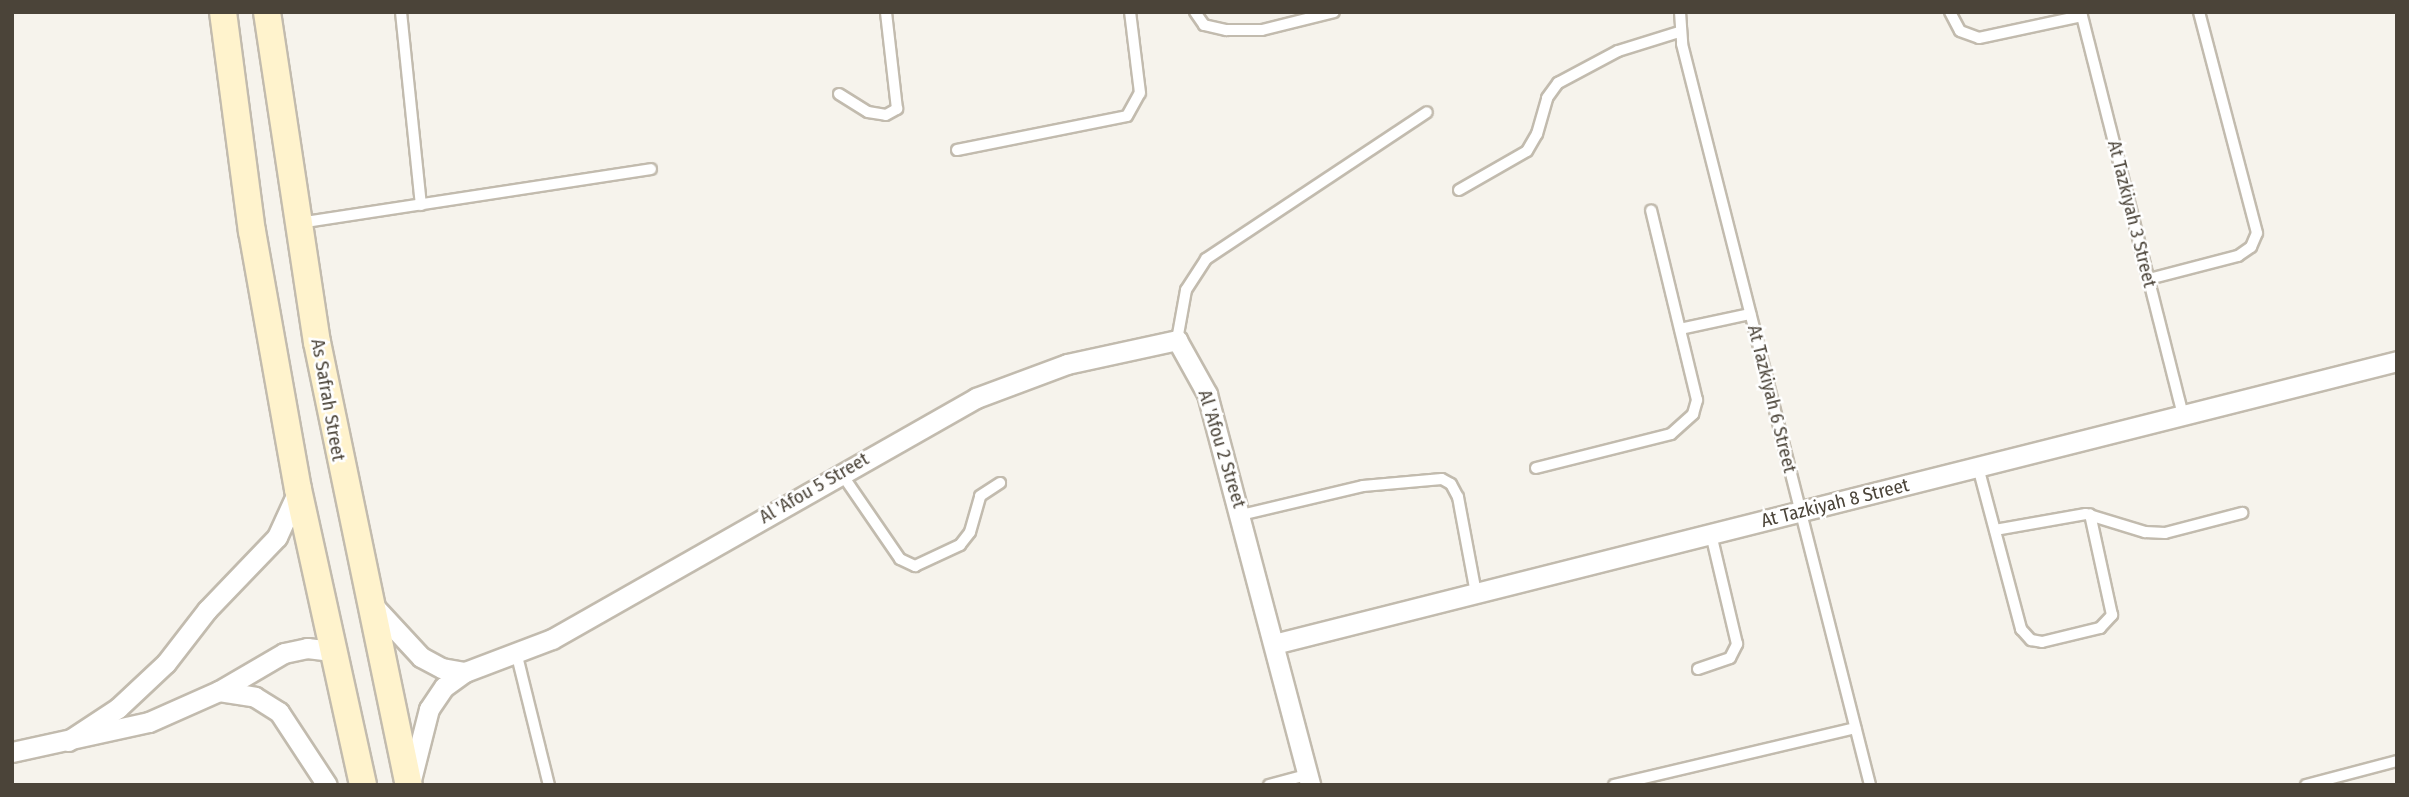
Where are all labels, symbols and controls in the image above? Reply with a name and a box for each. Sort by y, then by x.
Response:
street label: At Tazkiyah 3 Street [2103,138,2161,290]
street label: At Tazkiyah 6 Street [1743,323,1801,475]
street label: As Safrah Street [306,337,350,463]
street label: Al 'Afou 2 Street [1193,387,1251,511]
street label: Al 'Afou 5 Street [755,447,873,529]
street label: At Tazkiyah 8 Street [1759,474,1911,532]

